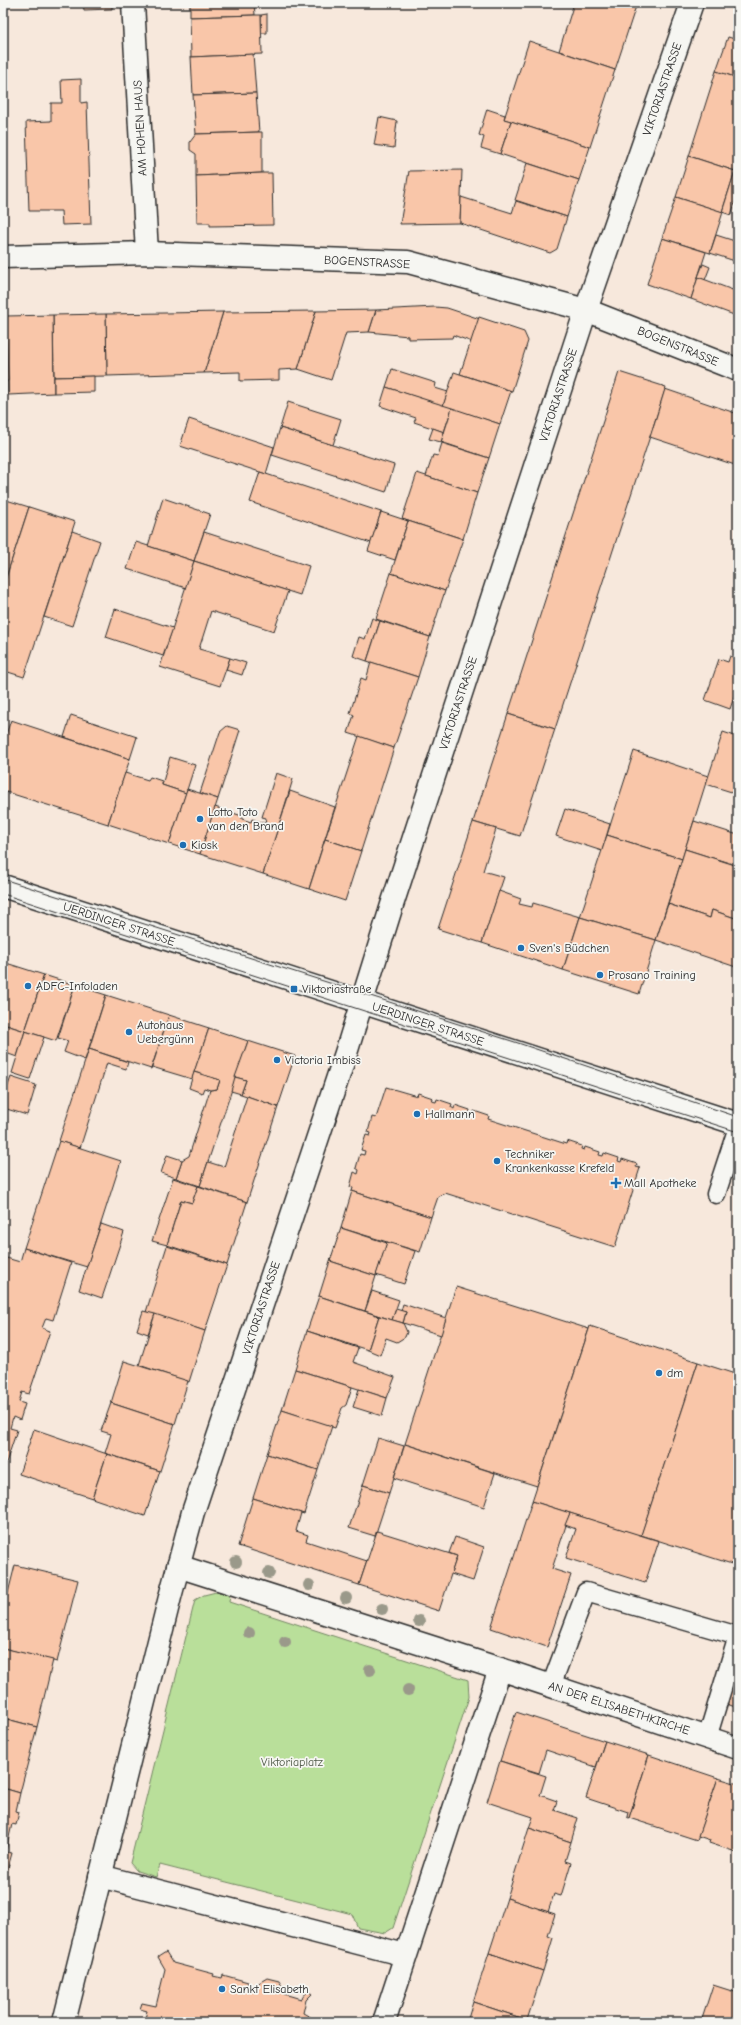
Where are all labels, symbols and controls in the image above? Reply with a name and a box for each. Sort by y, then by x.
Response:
street label: VIKTORIASTRASSE [640,41,684,137]
street label: AM HOHEN HAUS [130,79,149,176]
street label: BOGENSTRASSE [323,253,411,271]
street label: BOGENSTRASSE [635,323,721,369]
street label: VIKTORIASTRASSE [536,346,580,444]
street label: VIKTORIASTRASSE [436,654,480,752]
place label: Lotto Toto van den Brand [207,805,284,833]
marker: Lotto Toto van den Brand [195,814,205,824]
place label: Kiosk [191,838,218,852]
marker: Kiosk [178,840,188,850]
street label: UERDINGER STRASSE [61,899,177,949]
place label: Sven's Büdchen [529,941,609,955]
marker: Sven's Büdchen [516,943,526,953]
place label: Prosano Training [608,968,696,982]
marker: Prosano Training [595,970,605,980]
place label: ADFC-Infoladen [36,979,118,993]
marker: ADFC-Infoladen [23,981,33,991]
place label: Viktoriastraße [302,982,372,996]
marker: Viktoriastraße [289,984,299,994]
street label: UERDINGER STRASSE [370,999,486,1049]
place label: Autohaus Uebergünn [137,1018,194,1046]
marker: Autohaus Uebergünn [124,1027,134,1037]
place label: Victoria Imbiss [285,1053,361,1067]
marker: Victoria Imbiss [272,1055,282,1065]
place label: Hallmann [425,1107,475,1121]
marker: Hallmann [412,1109,422,1119]
place label: Techniker Krankenkasse Krefeld [505,1147,614,1175]
marker: Techniker Krankenkasse Krefeld [492,1156,502,1166]
place label: Mall Apotheke [624,1176,697,1190]
marker: Mall Apotheke [611,1178,621,1188]
street label: VIKTORIASTRASSE [239,1259,283,1357]
place label: dm [667,1366,683,1380]
marker: dm [654,1368,664,1378]
street label: AN DER ELISABETHKIRCHE [547,1678,691,1738]
park label: Viktoriaplatz [261,1755,324,1769]
place label: Sankt Elisabeth [230,1982,309,1996]
marker: Sankt Elisabeth [217,1984,227,1994]

